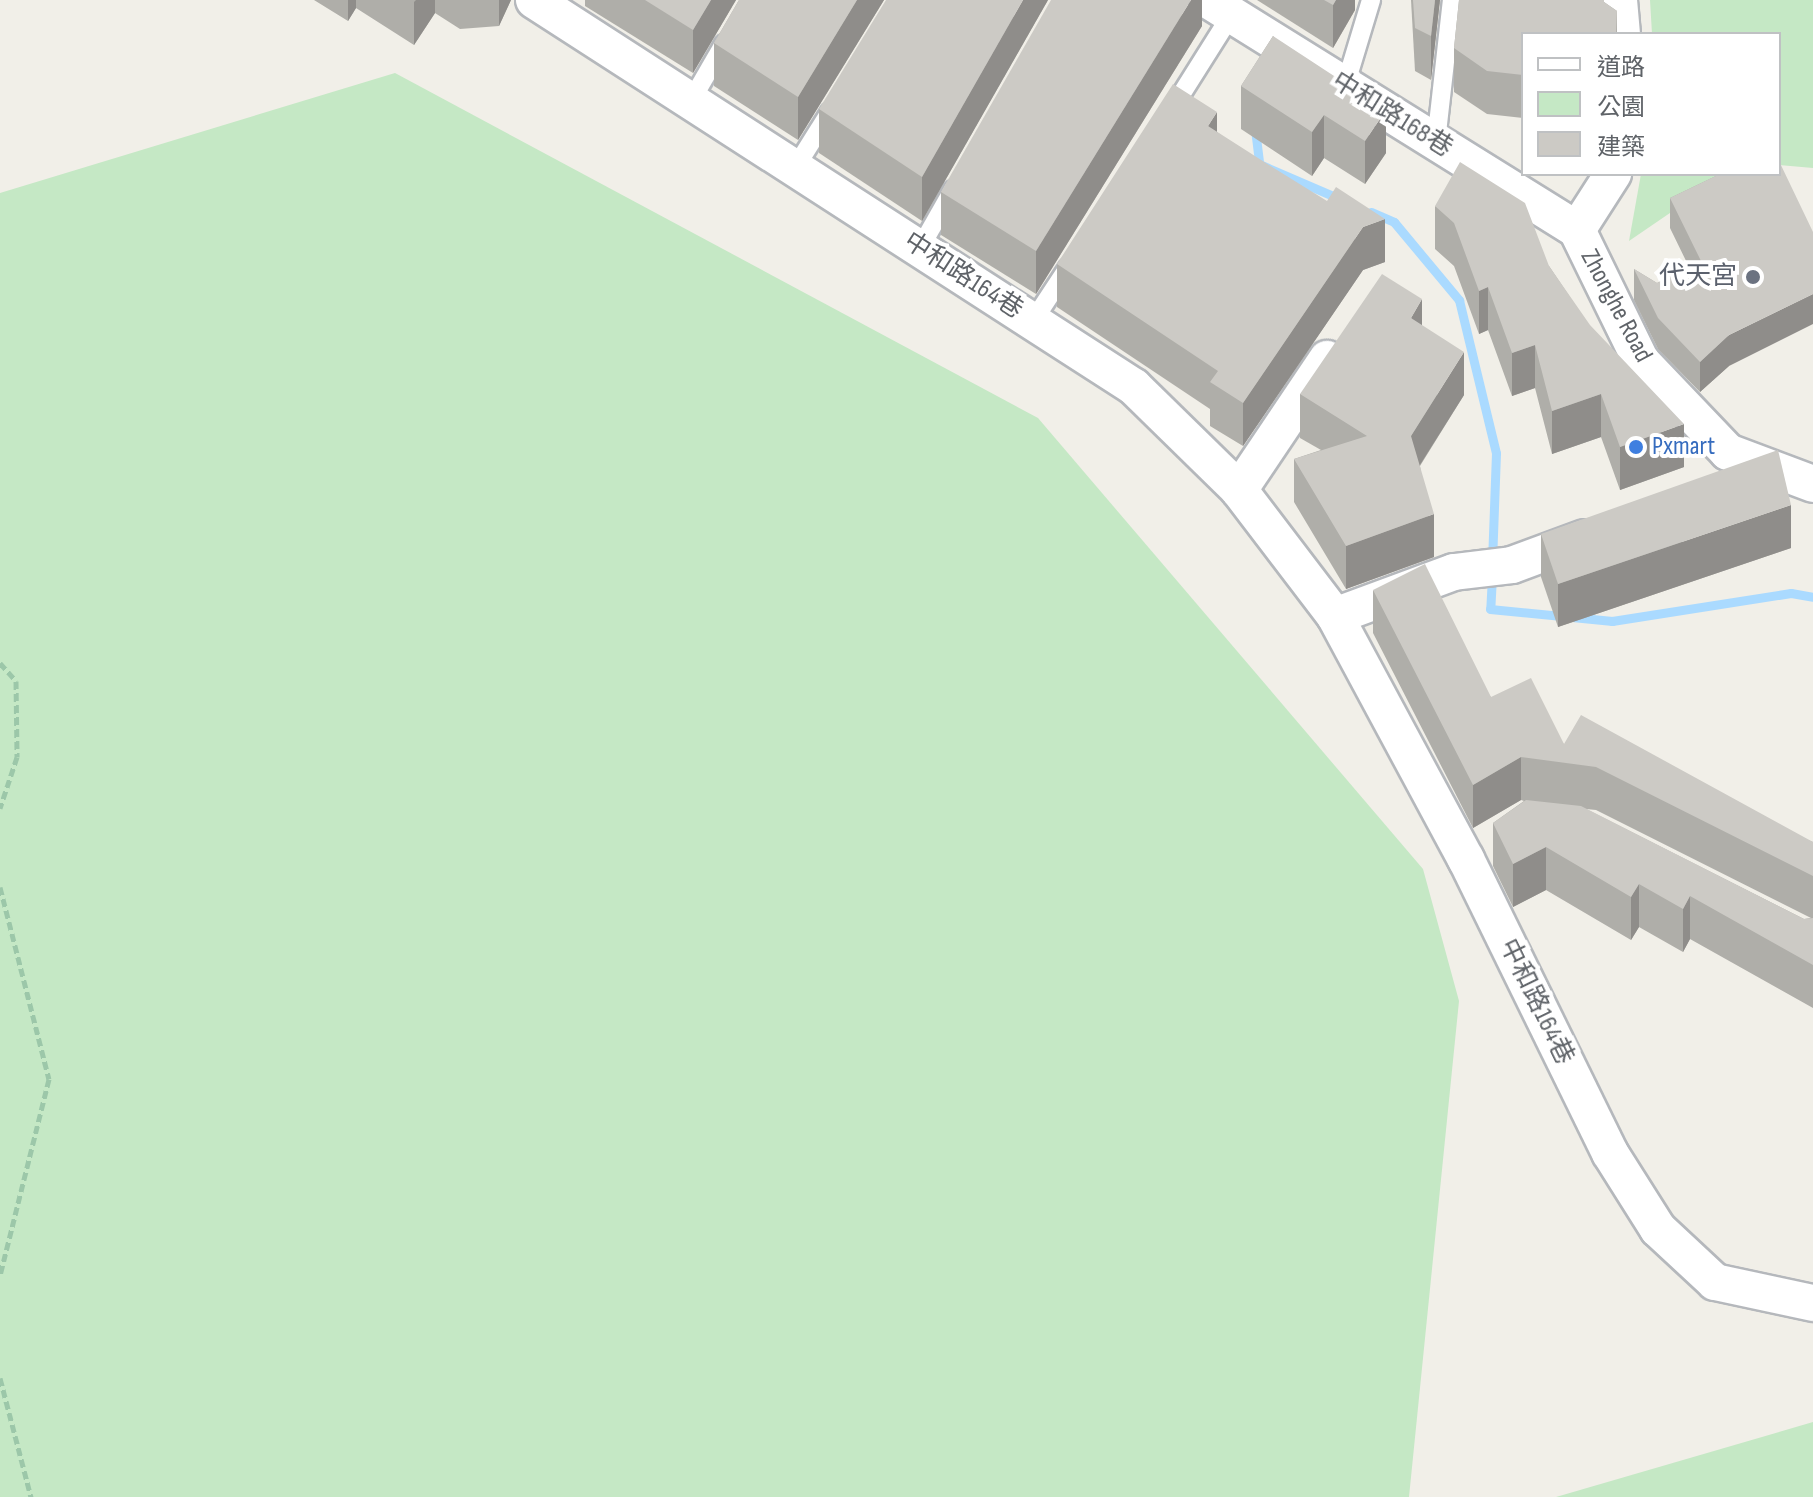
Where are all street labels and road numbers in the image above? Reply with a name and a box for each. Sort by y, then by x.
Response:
street label: 中和路168巷 [1326,66,1458,164]
street label: 中和路164巷 [898,226,1028,326]
street label: Zhonghe Road [1573,244,1659,368]
street label: 中和路164巷 [1492,934,1580,1070]

